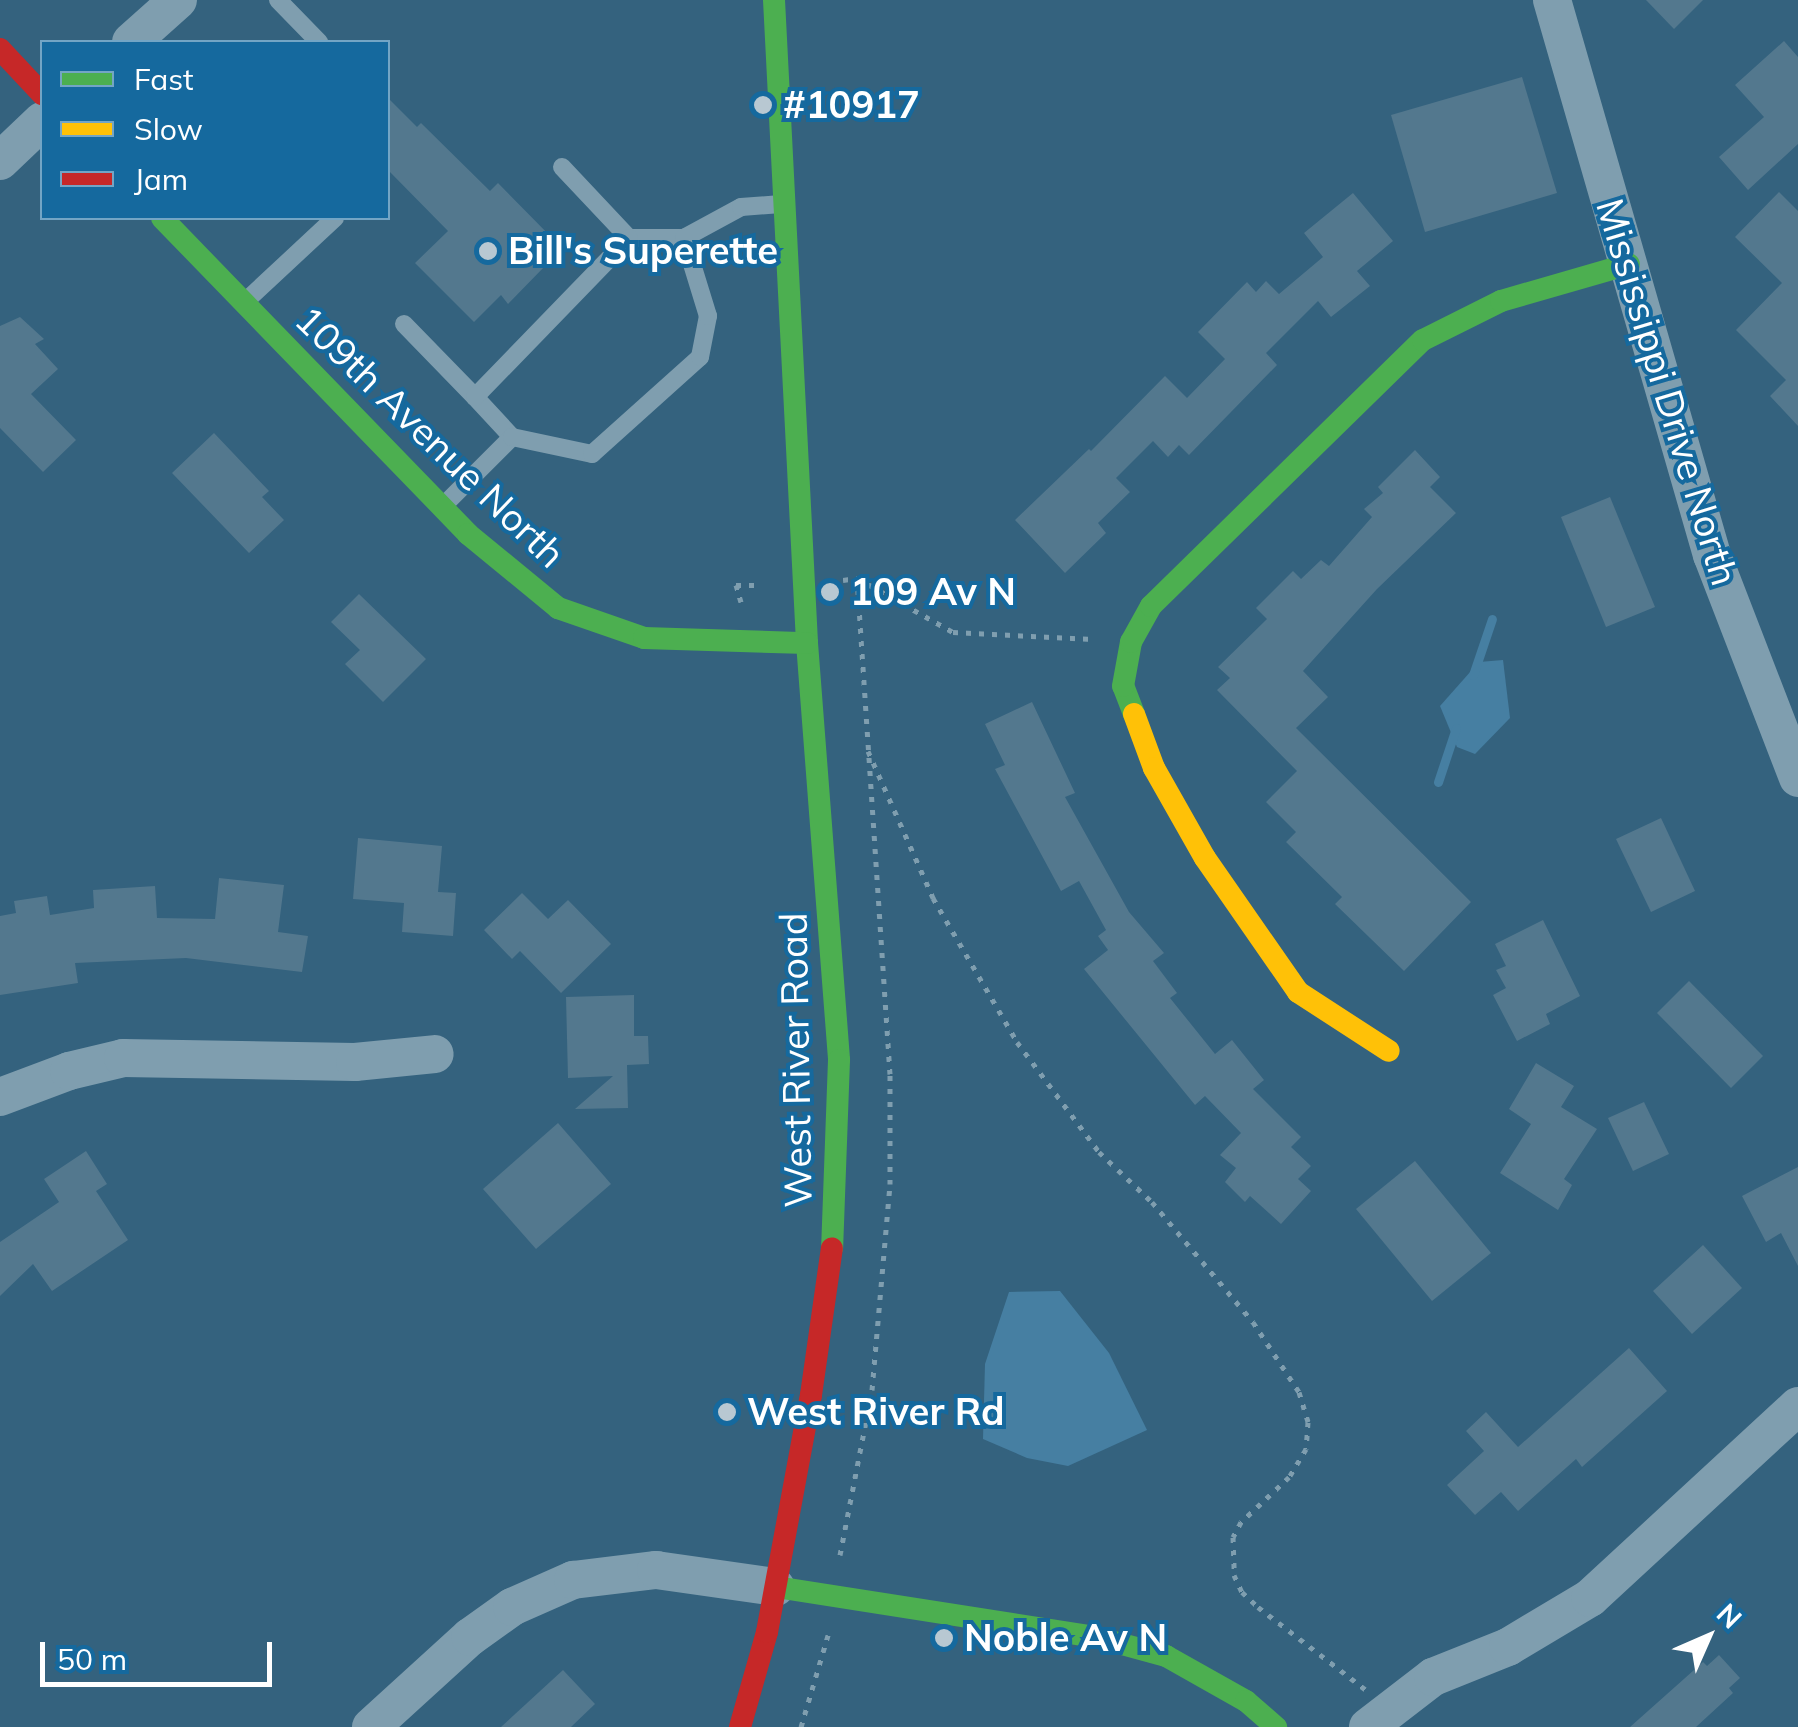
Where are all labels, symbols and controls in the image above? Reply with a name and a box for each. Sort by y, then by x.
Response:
legend [40,40,390,220]
text: Fast [134,60,194,98]
place label: #10917 [783,82,920,128]
marker: #10917 [752,94,774,116]
text: Slow [134,110,203,148]
text: Jam [134,160,188,198]
street label: Mississippi Drive North [1586,193,1748,591]
place label: Bill's Superette [508,228,778,274]
marker: Bill's Superette [477,240,499,262]
street label: 109th Avenue North [286,297,574,577]
place label: 109 Av N [850,569,1016,615]
marker: 109 Av N [819,581,841,603]
street label: West River Road [771,912,821,1208]
place label: West River Rd [747,1389,1004,1435]
marker: West River Rd [716,1401,738,1423]
north arrow [1658,1587,1758,1687]
text: N [1710,1596,1749,1635]
place label: Noble Av N [964,1615,1167,1661]
scale bar [45,1622,278,1684]
marker: Noble Av N [933,1627,955,1649]
text: 50 m [57,1640,127,1678]

